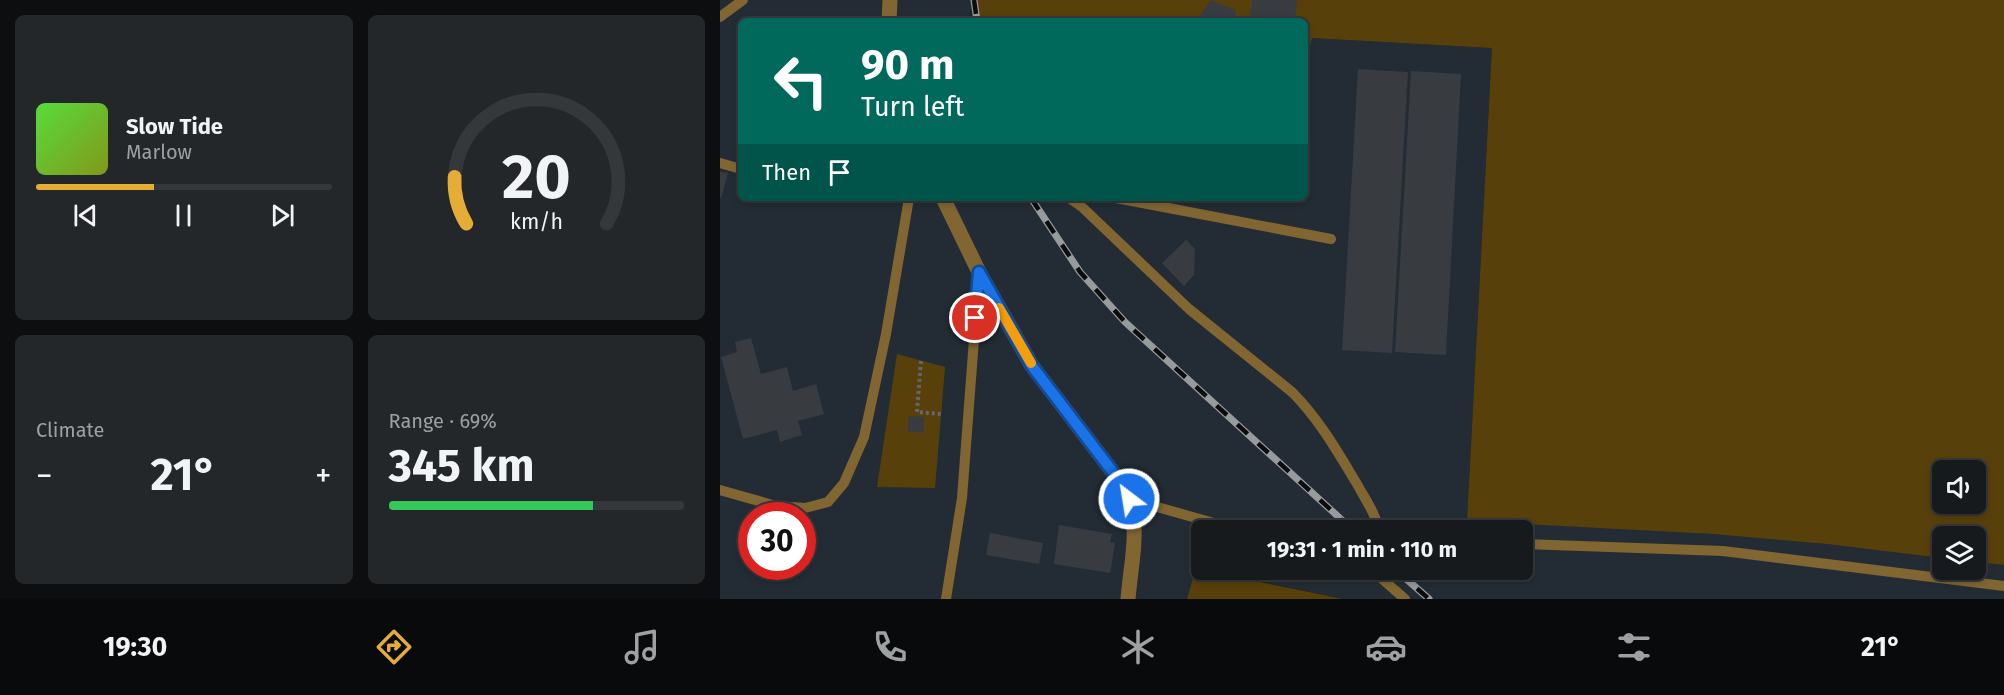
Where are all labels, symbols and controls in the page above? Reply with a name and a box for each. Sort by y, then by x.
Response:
text: 90 m [861,40,955,90]
icon: left [762,42,840,120]
text: Turn left [861,91,964,123]
text: Slow Tide [126,113,223,140]
text: Marlow [126,140,192,164]
text: 20 [502,141,571,216]
icon: arrive [823,156,856,189]
text: Then [762,159,811,186]
icon: previous [69,199,102,232]
icon: pause [167,199,200,232]
icon: next [266,199,299,232]
text: km/h [510,210,563,236]
pin [949,292,1000,343]
icon: arrive [958,301,991,334]
text: Range · 69% [389,409,497,433]
text: Climate [36,418,104,442]
text: 345 km [389,439,534,493]
text: 21° [150,448,217,502]
text: − [36,456,53,496]
text: + [315,456,331,496]
map controls [1932,460,1986,580]
button: sound [1932,460,1986,514]
position arrow [1097,467,1161,531]
speed limit sign: 30 [738,502,816,580]
button: layers [1932,526,1986,580]
text: 19:31 · 1 min · 110 m [1267,536,1457,563]
icon: directions [373,626,415,668]
icon: music [621,626,663,668]
icon: phone [869,626,911,668]
icon: climate [1117,626,1159,668]
icon: car [1365,626,1407,668]
icon: filters [1613,626,1655,668]
text: 19:30 [103,631,167,663]
text: 21° [1861,631,1901,663]

